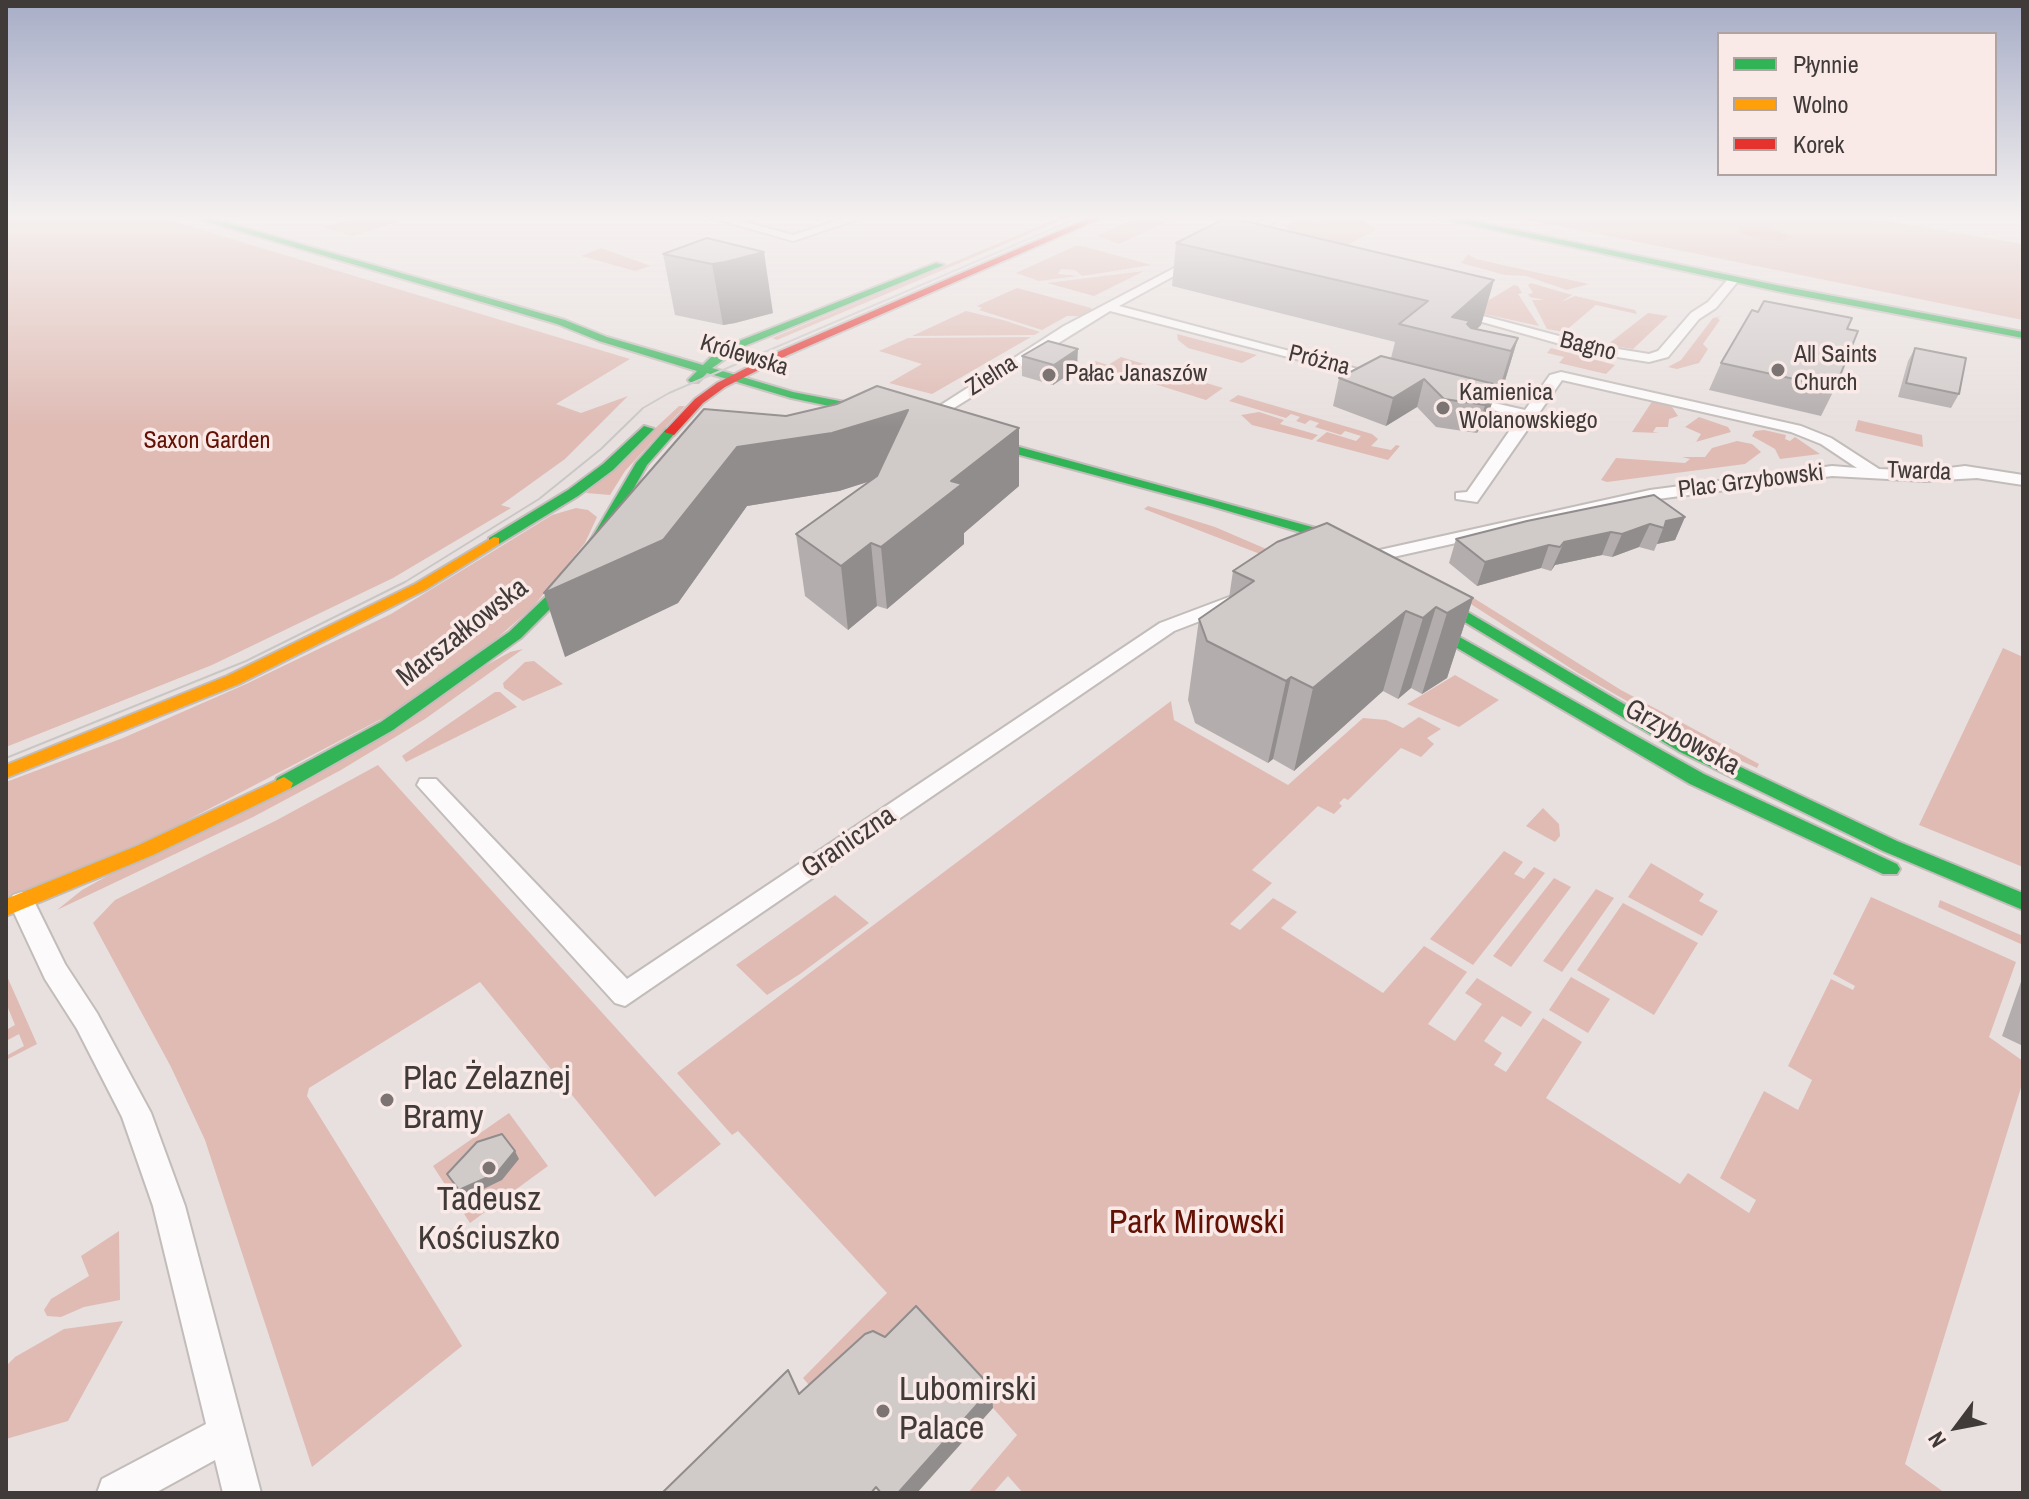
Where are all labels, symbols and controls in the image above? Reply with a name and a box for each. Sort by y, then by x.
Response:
legend [1717,32,1997,176]
text: Płynnie [1793,48,1859,80]
text: Wolno [1793,88,1848,120]
text: Korek [1793,128,1844,160]
street label: Bagno [1557,326,1619,368]
street label: Królewska [696,329,792,383]
street label: Próżna [1285,339,1353,383]
place label: All Saints Church [1794,342,1877,398]
street label: Zielna [961,349,1023,403]
place label: Pałac Janaszów [1065,361,1207,389]
marker: All Saints Church [1769,361,1787,379]
marker: Pałac Janaszów [1040,366,1058,384]
place label: Kamienica Wolanowskiego [1459,380,1598,436]
marker: Kamienica Wolanowskiego [1434,399,1452,417]
park label: Saxon Garden [144,428,270,456]
street label: Twarda [1886,456,1952,488]
street label: Plac Grzybowski [1677,459,1825,505]
street label: Marszałkowska [391,571,535,695]
street label: Grzybowska [1619,693,1745,783]
street label: Graniczna [796,799,902,887]
place label: Plac Żelaznej Bramy [403,1060,570,1140]
marker: Plac Żelaznej Bramy [378,1091,396,1109]
marker: Tadeusz Kościuszko [480,1159,498,1177]
place label: Tadeusz Kościuszko [418,1181,560,1260]
park label: Park Mirowski [1109,1204,1285,1244]
place label: Lubomirski Palace [899,1371,1037,1450]
north arrow [1917,1387,1997,1467]
marker: Lubomirski Palace [874,1402,892,1420]
text: N [1920,1426,1953,1453]

